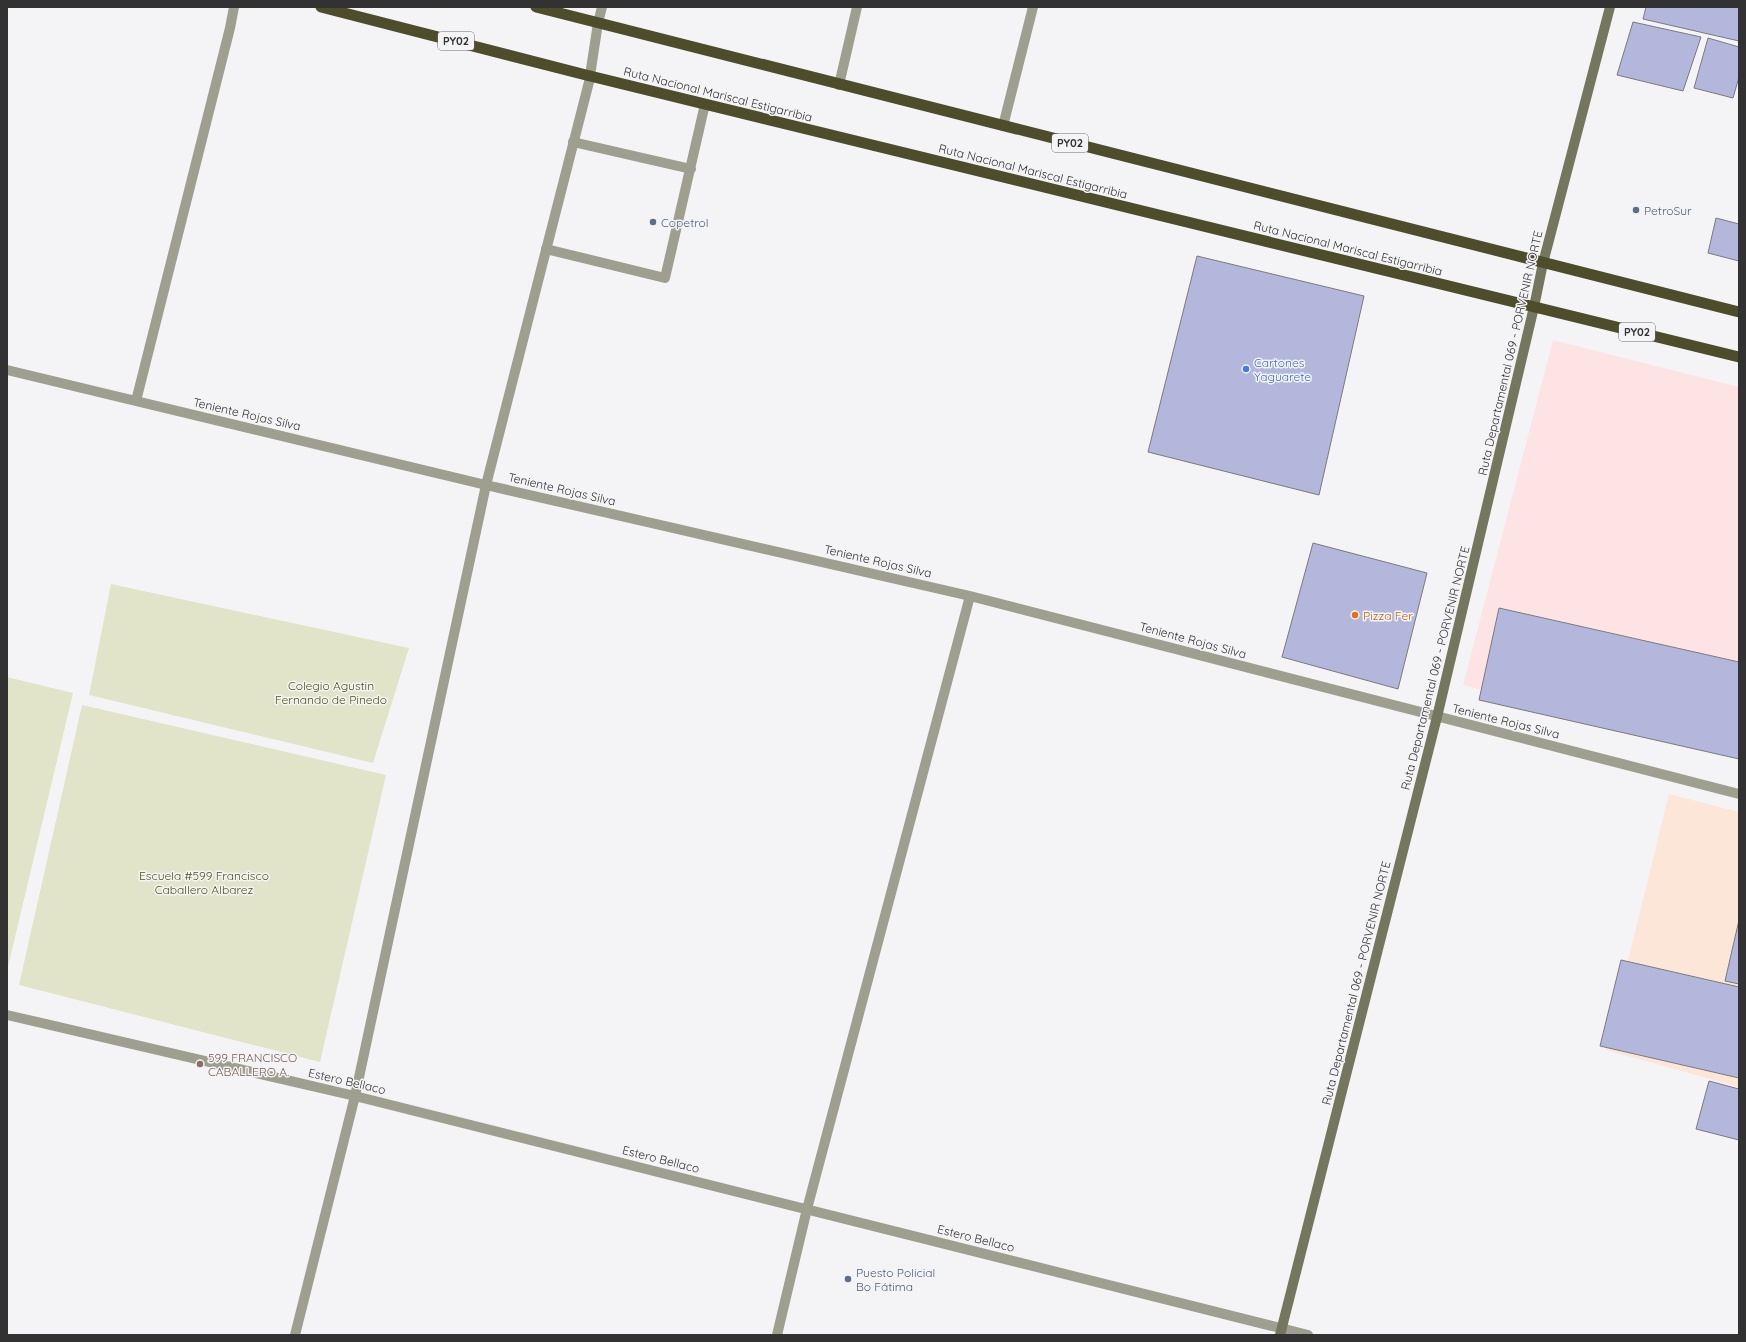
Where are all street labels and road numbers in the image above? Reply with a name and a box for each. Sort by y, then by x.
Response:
road number: PY02 [438,32,474,50]
street label: Ruta Nacional Mariscal Estigarribia [622,63,814,125]
road number: PY02 [1052,134,1088,152]
street label: Ruta Nacional Mariscal Estigarribia [937,140,1129,202]
street label: Ruta Nacional Mariscal Estigarribia [1252,217,1444,279]
street label: Ruta Departamental 069 - PORVENIR NORTE [1474,229,1546,477]
road number: PY02 [1619,323,1655,341]
street label: Teniente Rojas Silva [192,394,302,434]
street label: Teniente Rojas Silva [507,469,617,509]
street label: Teniente Rojas Silva [823,541,933,581]
street label: Ruta Departamental 069 - PORVENIR NORTE [1397,544,1473,792]
street label: Teniente Rojas Silva [1138,619,1248,661]
street label: Teniente Rojas Silva [1451,700,1561,742]
street label: Ruta Departamental 069 - PORVENIR NORTE [1318,859,1394,1107]
street label: Estero Bellaco [307,1065,387,1097]
street label: Estero Bellaco [621,1142,701,1176]
street label: Estero Bellaco [936,1221,1016,1255]

